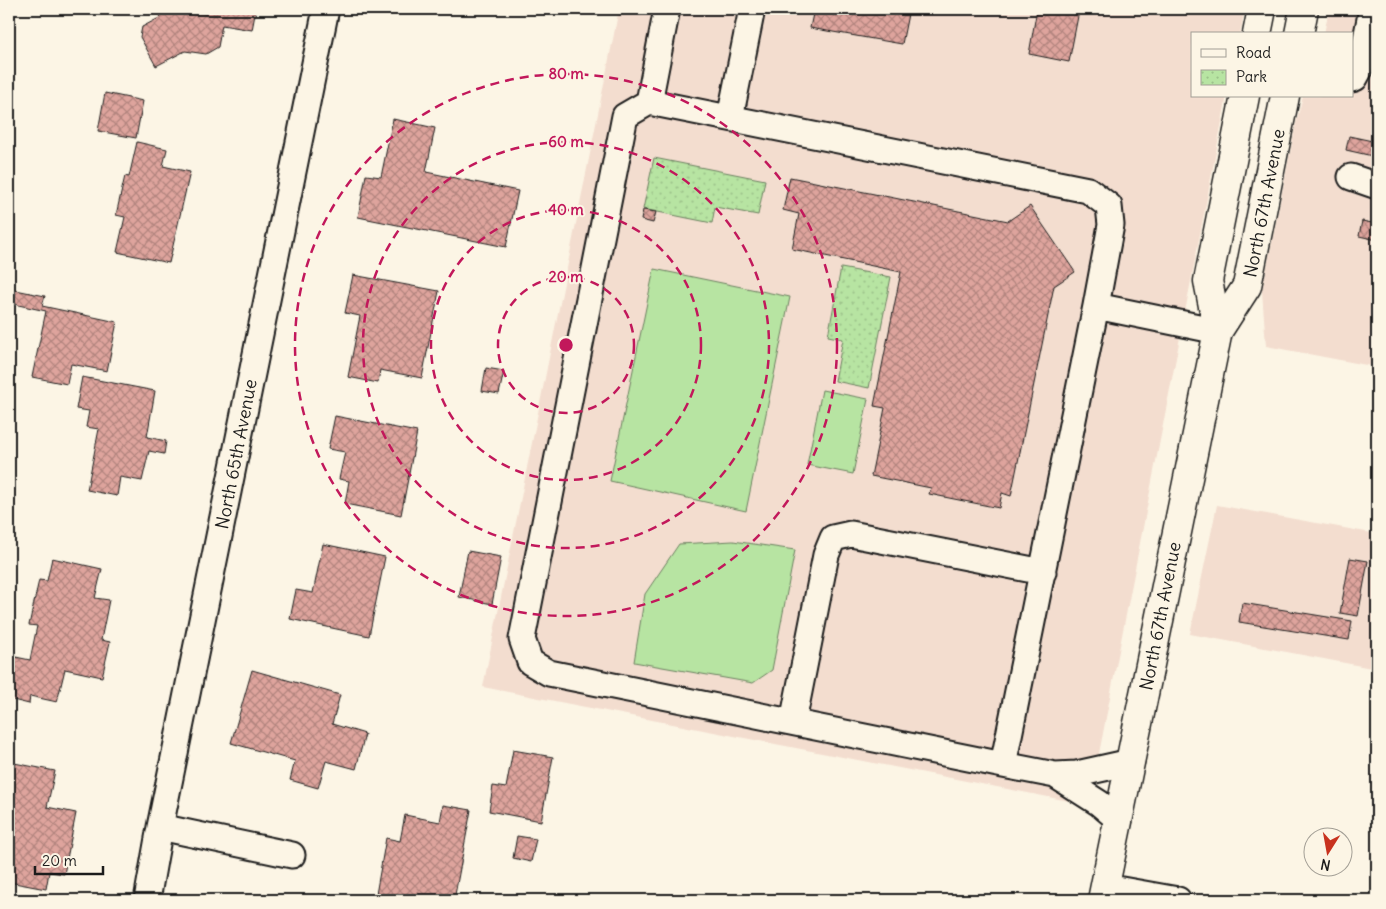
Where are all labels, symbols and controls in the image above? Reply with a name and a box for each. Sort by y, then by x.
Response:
legend [1191,32,1354,98]
text: Road [1236,43,1271,62]
text: 80 m [548,64,584,83]
text: Park [1236,67,1267,86]
street label: North 67th Avenue [1238,127,1290,279]
text: 60 m [548,132,584,151]
text: 40 m [548,200,584,219]
text: 20 m [549,267,583,286]
centre of rings [557,336,575,354]
street label: North 65th Avenue [210,377,262,531]
street label: North 67th Avenue [1134,540,1186,692]
north arrow [1304,826,1354,876]
scale bar [35,844,102,876]
text: 20 m [42,851,77,870]
text: N [1319,855,1332,875]

